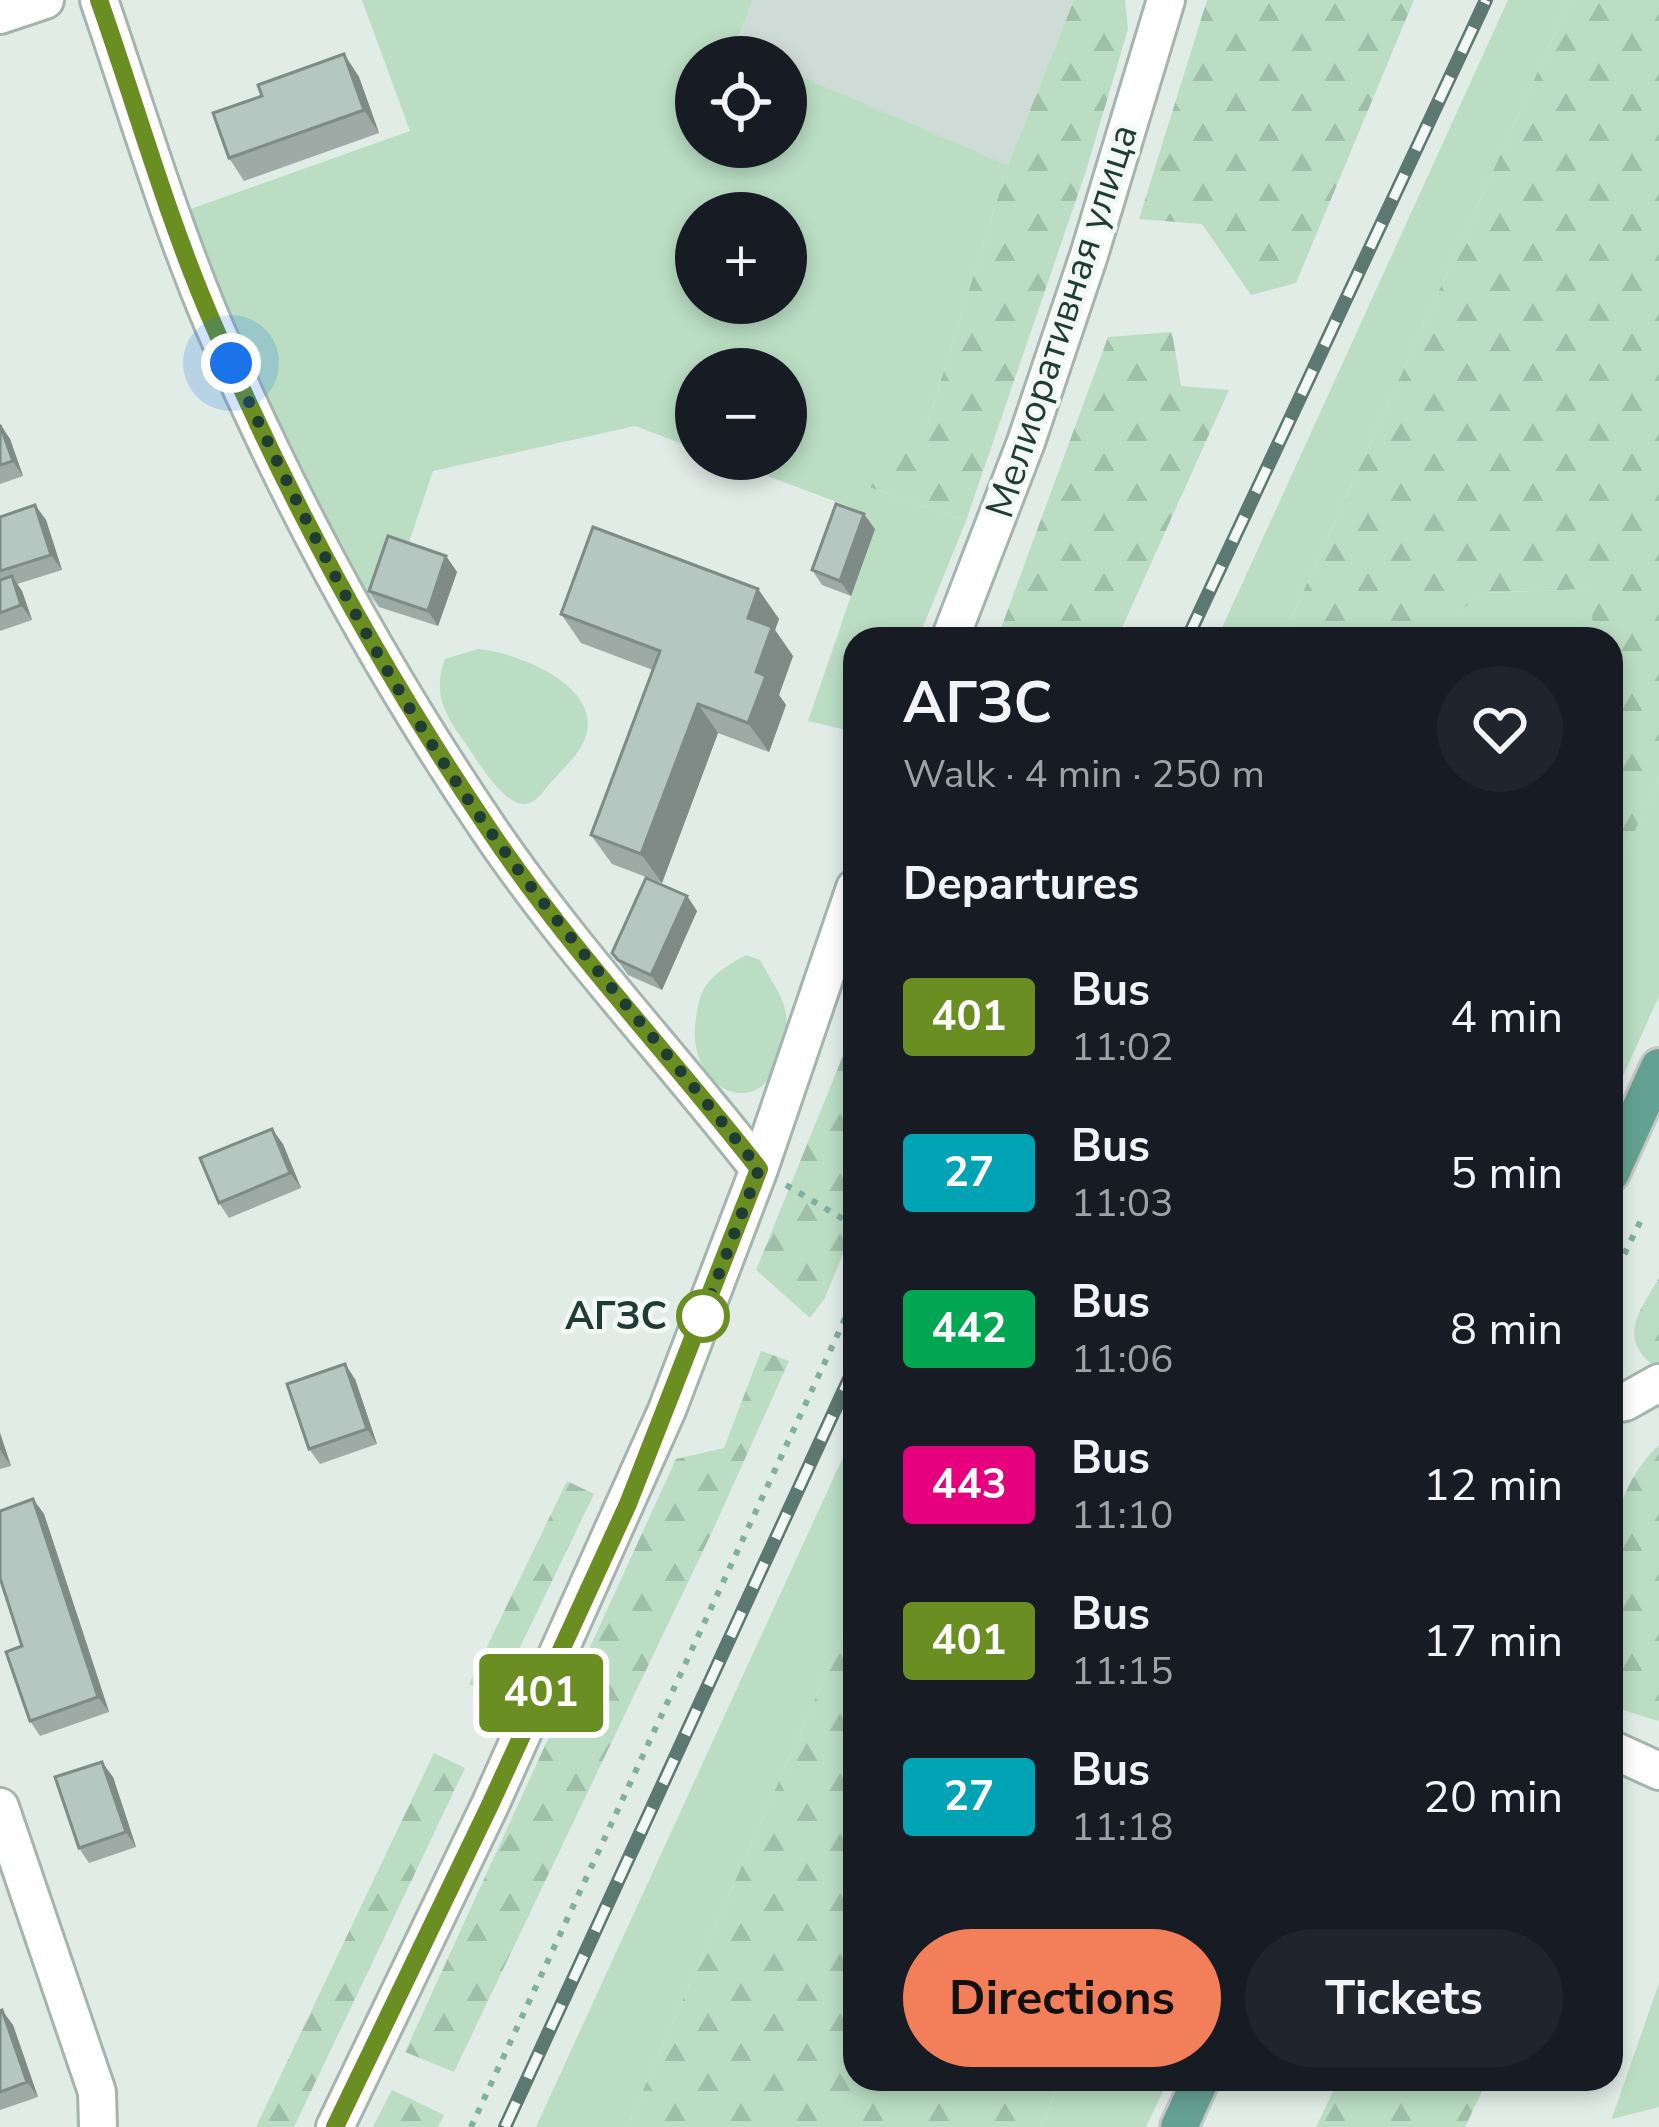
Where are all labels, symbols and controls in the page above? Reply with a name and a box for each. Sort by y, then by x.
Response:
map controls [675,36,807,480]
button: locate [675,36,807,168]
street label: Мелиоративная улица [973,117,1151,525]
button: + [675,192,807,324]
your location [201,333,261,393]
button: − [675,348,807,480]
text: АГЗС [903,664,1052,742]
button: heart [1437,666,1563,792]
text: Walk · 4 min · 250 m [903,748,1265,801]
text: Departures [903,854,1139,915]
text: Bus [1071,960,1150,1021]
text: 4 min [1450,987,1563,1048]
text: 401 [931,988,1007,1045]
text: 11:02 [1071,1021,1174,1074]
text: Bus [1071,1116,1150,1177]
text: 5 min [1450,1143,1563,1204]
text: 27 [944,1144,994,1201]
text: 11:03 [1071,1177,1174,1230]
text: Bus [1071,1272,1150,1333]
place label: АГЗС [565,1290,667,1343]
marker: АГЗС [678,1291,728,1341]
text: 8 min [1450,1299,1563,1360]
text: 442 [931,1300,1007,1357]
text: 11:06 [1071,1333,1174,1386]
text: Bus [1071,1428,1150,1489]
text: 12 min [1423,1455,1563,1516]
text: 443 [931,1456,1007,1513]
text: 11:10 [1071,1489,1174,1542]
text: Bus [1071,1584,1150,1645]
text: 17 min [1423,1611,1563,1672]
text: 401 [931,1612,1007,1669]
text: 11:15 [1071,1645,1174,1698]
line badge: 401 [472,1654,610,1732]
text: 401 [503,1664,579,1721]
text: Bus [1071,1740,1150,1801]
text: 20 min [1423,1767,1563,1828]
text: 27 [944,1768,994,1825]
text: 11:18 [1071,1801,1174,1854]
button: Directions [903,1929,1221,2067]
button: Tickets [1245,1929,1563,2067]

